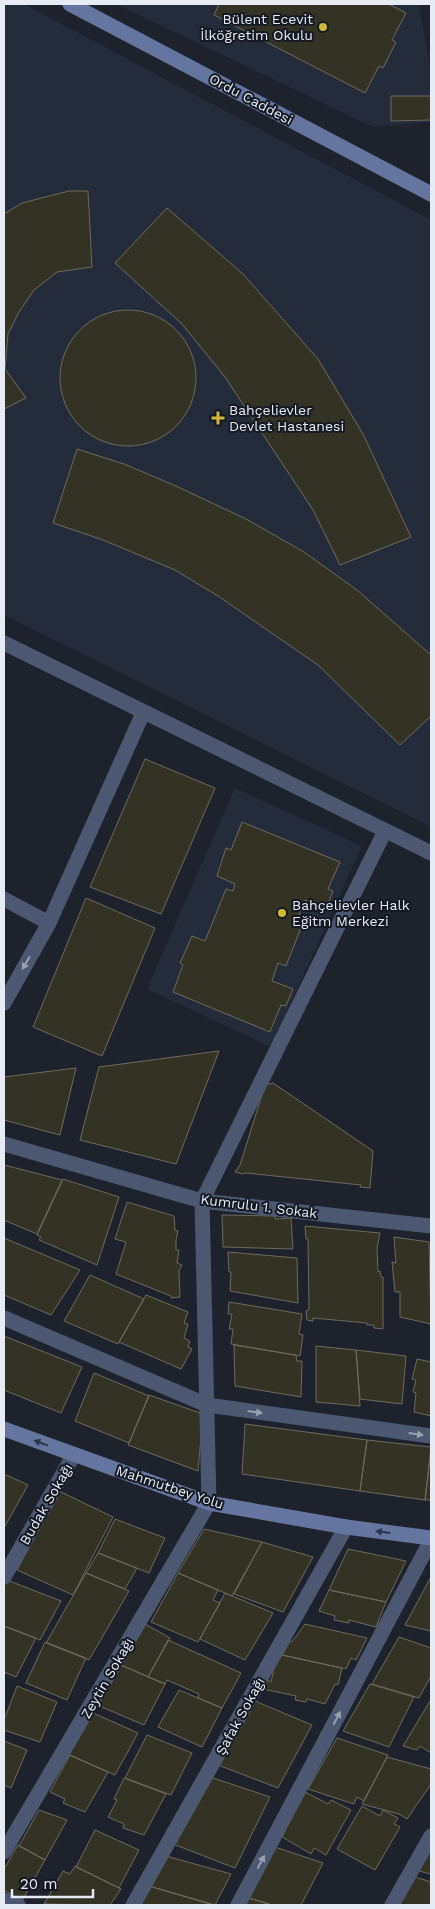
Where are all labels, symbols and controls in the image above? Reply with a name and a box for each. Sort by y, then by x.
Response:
place label: Bülent Ecevit İlköğretim Okulu [200,11,313,43]
marker: Bülent Ecevit İlköğretim Okulu [317,21,329,33]
street label: Ordu Caddesi [206,70,296,128]
place label: Bahçelievler Devlet Hastanesi [229,402,344,434]
marker: Bahçelievler Devlet Hastanesi [211,411,225,425]
place label: Bahçelievler Halk Eğitm Merkezi [292,897,410,929]
marker: Bahçelievler Halk Eğitm Merkezi [276,907,288,919]
one-way arrow [22,956,31,970]
street label: Kumrulu 1. Sokak [200,1191,318,1221]
one-way arrow [247,1408,263,1416]
one-way arrow [408,1431,424,1439]
one-way arrow [33,1439,48,1446]
street label: Budak Sokağı [16,1461,76,1547]
street label: Mahmutbey Yolu [114,1462,226,1512]
one-way arrow [375,1528,391,1536]
street label: Zeytin Sokağı [77,1635,137,1721]
street label: Şafak Sokağı [212,1674,268,1758]
one-way arrow [333,1711,341,1726]
one-way arrow [257,1855,265,1869]
scale bar [12,1866,94,1898]
text: 20 m [20,1875,58,1893]

